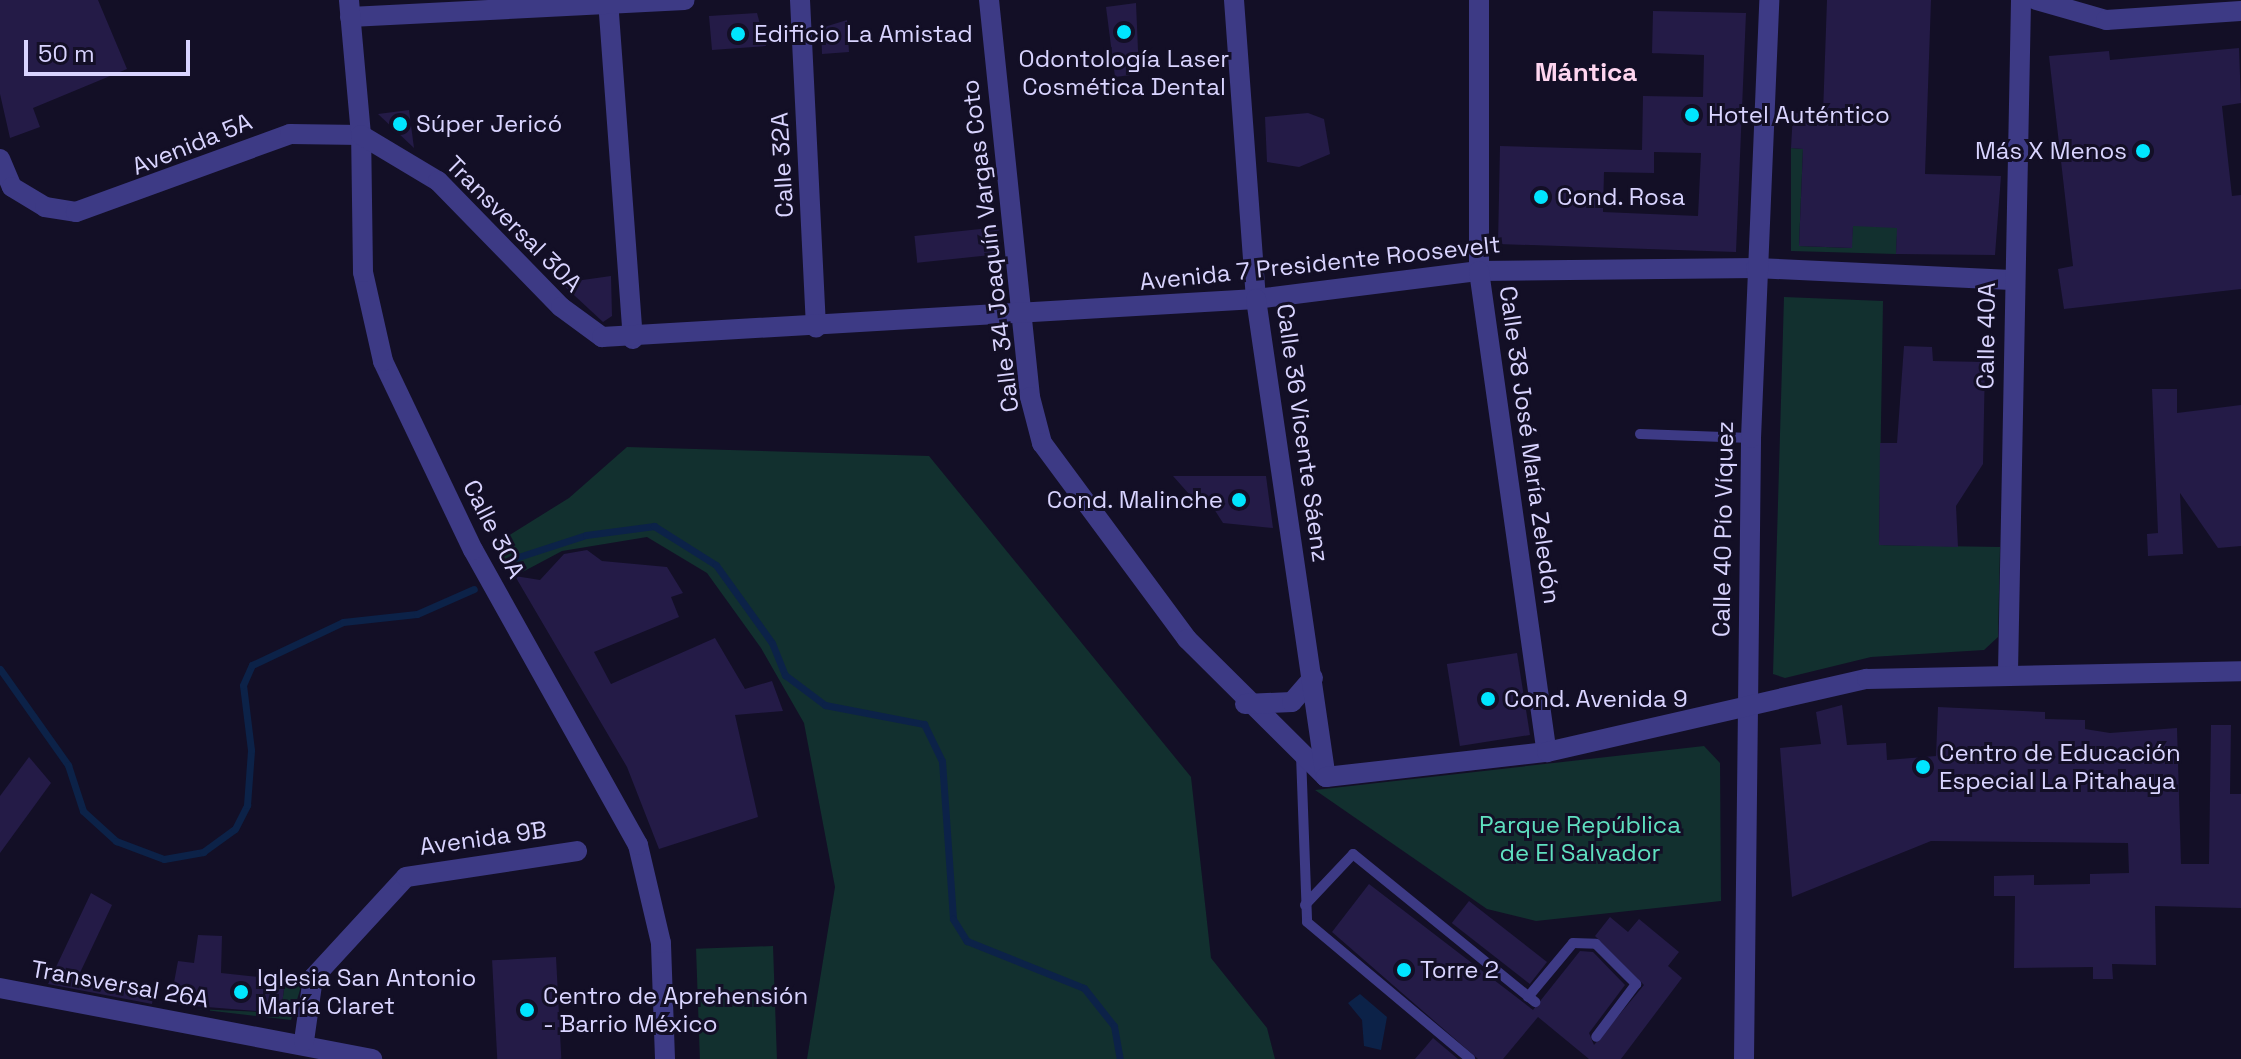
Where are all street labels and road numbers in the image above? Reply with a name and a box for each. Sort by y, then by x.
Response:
street label: Calle 34 Joaquín Vargas Coto [955,78,1025,414]
street label: Avenida 5A [128,107,256,181]
street label: Calle 32A [765,112,799,218]
street label: Transversal 30A [440,150,588,298]
street label: Avenida 7 Presidente Roosevelt [1138,230,1502,296]
street label: Calle 40A [1971,282,2001,390]
street label: Calle 38 José María Zeledón [1493,284,1567,606]
street label: Calle 36 Vicente Sáenz [1271,302,1335,564]
street label: Calle 40 Pío Víquez [1707,421,1739,637]
street label: Calle 30A [457,475,531,583]
street label: Avenida 9B [418,815,548,861]
street label: Transversal 26A [29,954,211,1014]

